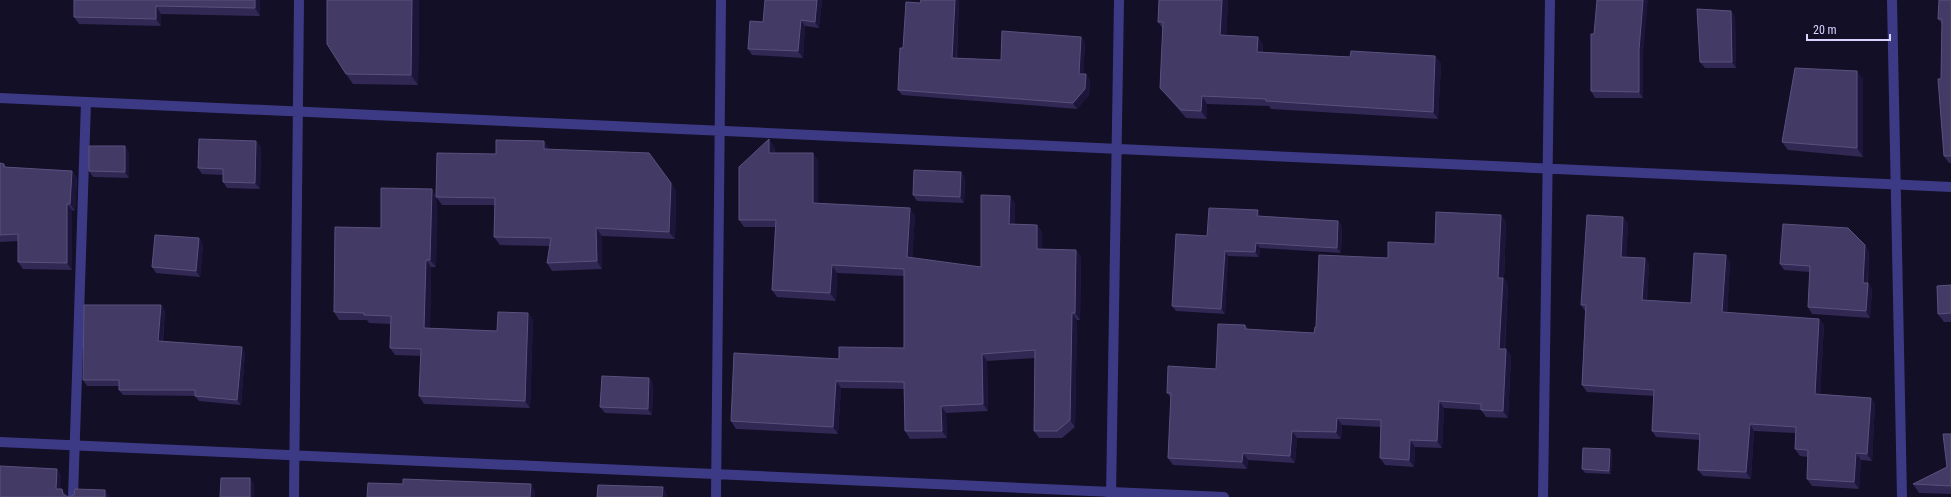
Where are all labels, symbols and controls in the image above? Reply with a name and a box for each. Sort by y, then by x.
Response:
scale bar [1807,16,1890,42]
text: 20 m [1813,23,1837,37]

